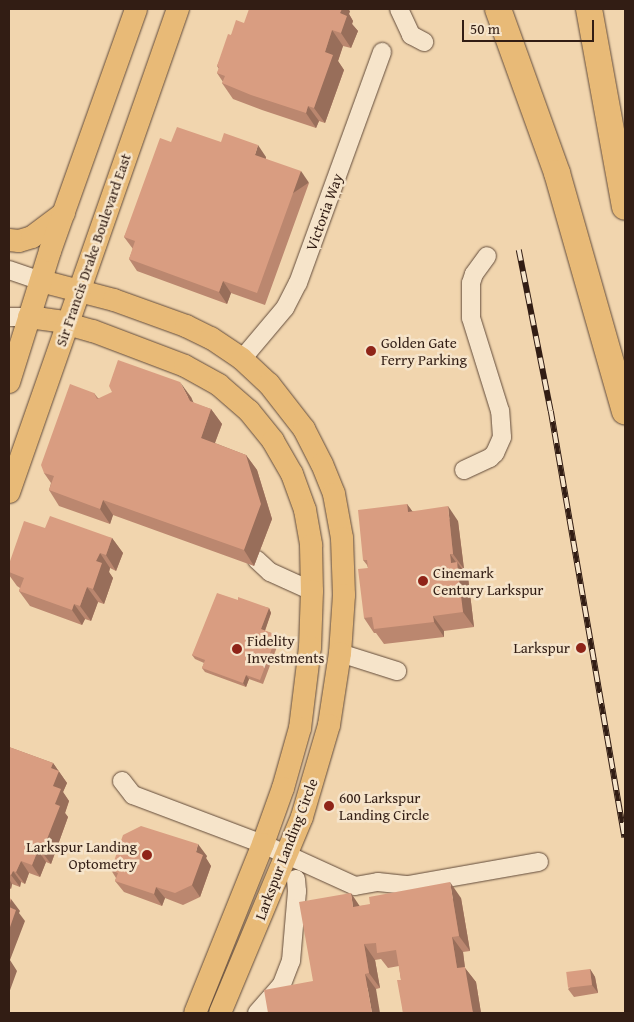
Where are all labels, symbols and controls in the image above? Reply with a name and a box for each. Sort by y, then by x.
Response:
scale bar [464,10,596,42]
text: 50 m [470,18,500,39]
street label: Sir Francis Drake Boulevard East [51,151,135,349]
street label: Victoria Way [302,171,346,253]
place label: Golden Gate Ferry Parking [381,333,467,368]
marker: Golden Gate Ferry Parking [365,345,377,357]
place label: Cinemark Century Larkspur [433,563,544,598]
marker: Cinemark Century Larkspur [417,575,429,587]
place label: Fidelity Investments [247,631,324,666]
place label: Larkspur [513,639,570,657]
marker: Larkspur [574,641,588,655]
marker: Fidelity Investments [231,643,243,655]
street label: Larkspur Landing Circle [251,776,321,922]
place label: 600 Larkspur Landing Circle [339,788,429,823]
marker: 600 Larkspur Landing Circle [323,800,335,812]
place label: Larkspur Landing Optometry [26,837,137,872]
marker: Larkspur Landing Optometry [141,849,153,861]

